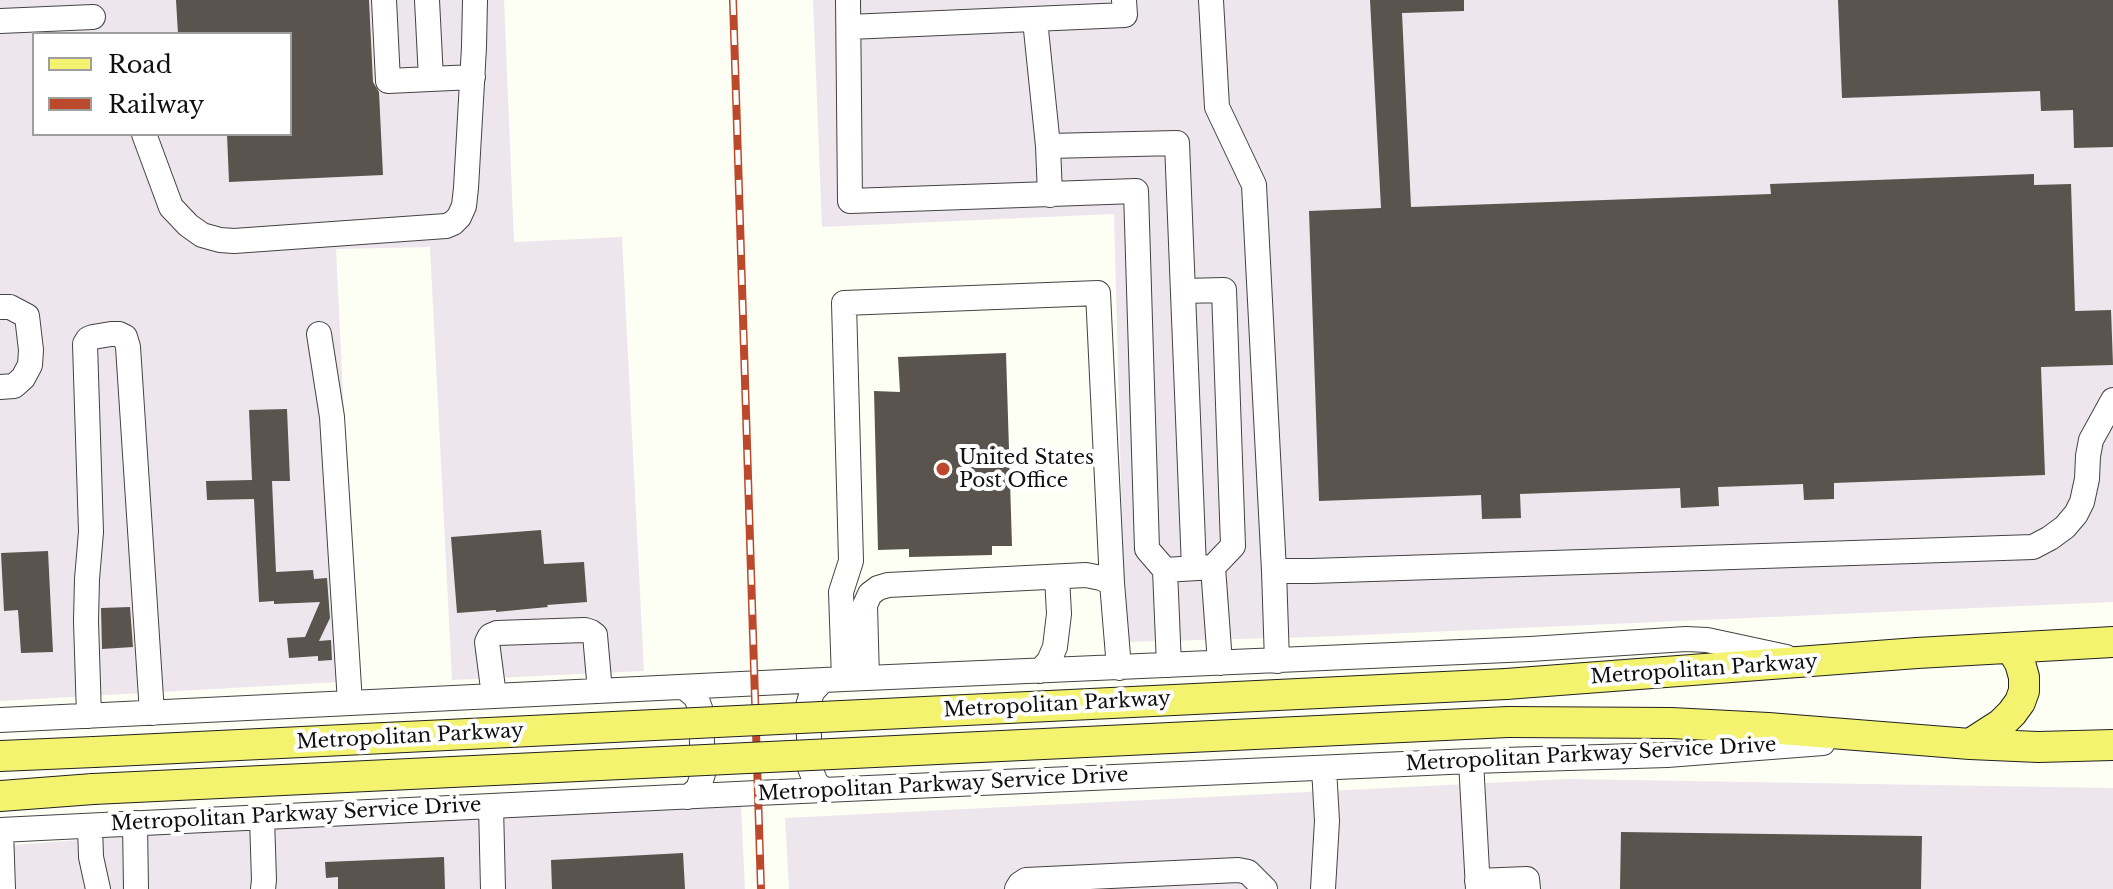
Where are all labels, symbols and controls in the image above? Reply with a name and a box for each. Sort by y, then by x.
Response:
legend [32,32,292,136]
text: Road [108,50,172,79]
text: Railway [108,90,204,119]
place label: United States Post Office [959,446,1094,493]
marker: United States Post Office [934,460,952,478]
street label: Metropolitan Parkway [1590,650,1818,690]
street label: Metropolitan Parkway [943,687,1171,723]
street label: Metropolitan Parkway [296,719,524,755]
street label: Metropolitan Parkway Service Drive [1405,733,1777,777]
street label: Metropolitan Parkway Service Drive [757,763,1129,807]
street label: Metropolitan Parkway Service Drive [110,793,482,837]

